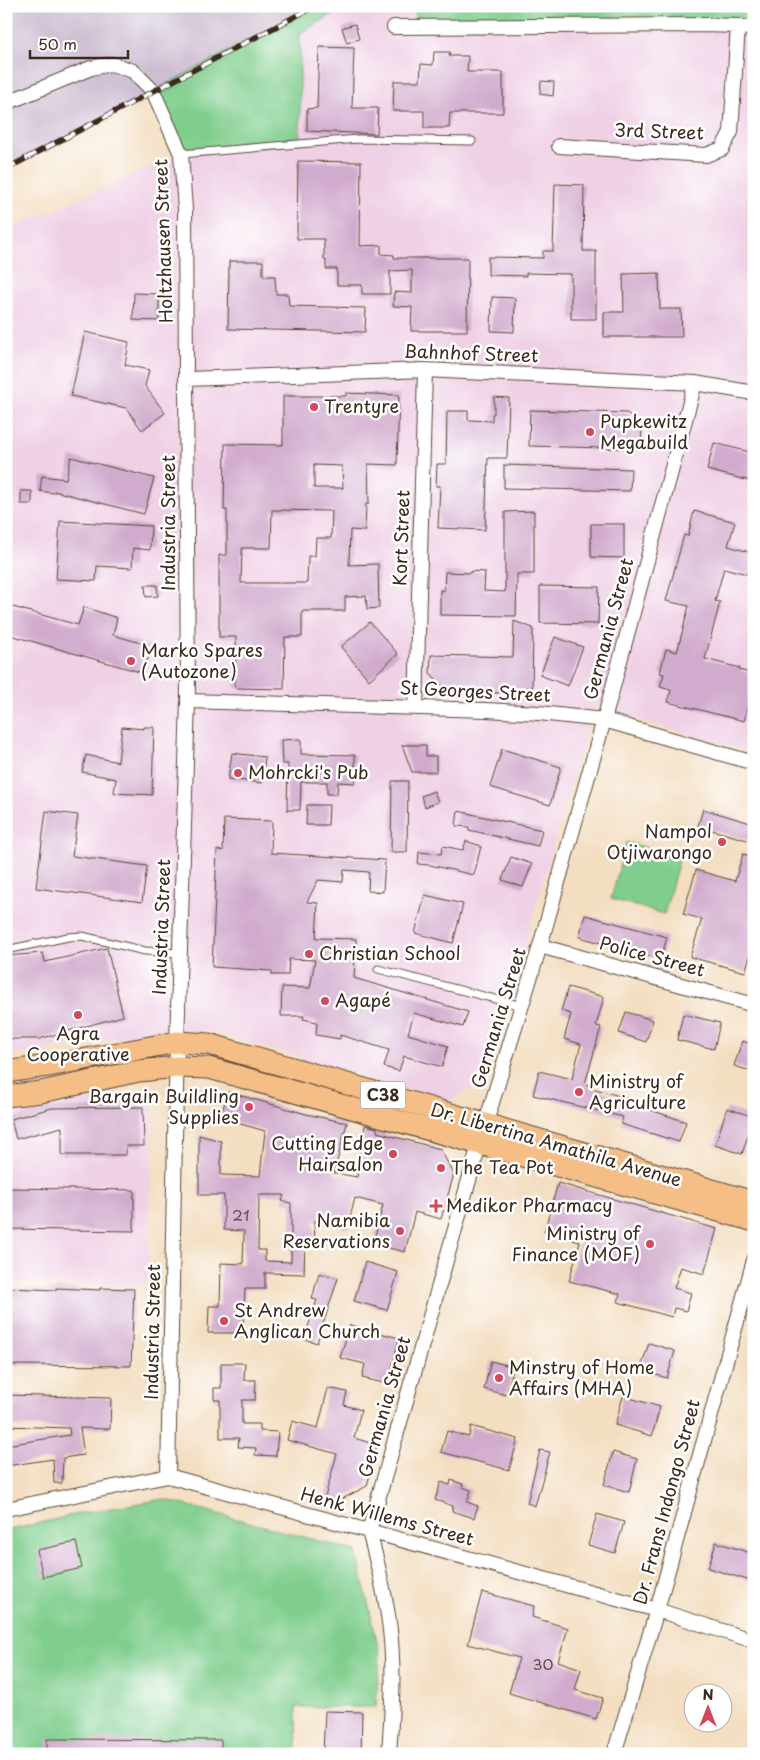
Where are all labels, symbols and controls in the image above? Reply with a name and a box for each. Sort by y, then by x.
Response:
scale bar [30,28,128,60]
text: 50 m [38,32,77,55]
street label: 3rd Street [614,115,704,146]
street label: Holtzhausen Street [146,158,179,324]
street label: Bahnhof Street [403,337,539,368]
place label: Trentyre [324,392,399,419]
marker: Trentyre [308,401,320,413]
place label: Pupkewitz Megabuild [600,407,688,455]
marker: Pupkewitz Megabuild [584,426,596,438]
street label: Industria Street [154,455,181,591]
street label: Kort Street [385,489,416,586]
street label: Germania Street [576,555,639,703]
place label: Marko Spares (Autozone) [141,636,263,684]
marker: Marko Spares (Autozone) [125,655,137,667]
street label: St Georges Street [399,673,551,708]
place label: Mohrcki's Pub [248,758,369,785]
marker: Mohrcki's Pub [232,767,244,779]
place label: Nampol Otjiwarongo [606,817,712,865]
marker: Nampol Otjiwarongo [716,836,728,848]
street label: Industria Street [145,859,176,995]
street label: Police Street [597,929,708,983]
place label: Christian School [319,939,461,966]
street label: Germania Street [463,944,532,1091]
marker: Christian School [303,948,315,960]
place label: Agapé [335,986,391,1013]
marker: Agapé [319,995,331,1007]
marker: Agra Cooperative [72,1009,84,1021]
place label: Agra Cooperative [26,1019,130,1067]
place label: Ministry of Agriculture [589,1067,686,1115]
place label: Bargain Buildling Supplies [88,1082,239,1130]
road number: C38 [360,1082,406,1108]
marker: Ministry of Agriculture [573,1086,585,1098]
street label: Dr. Libertina Amathila Avenue [428,1095,685,1192]
marker: Bargain Buildling Supplies [243,1101,255,1113]
place label: Cutting Edge Hairsalon [271,1129,383,1177]
marker: Cutting Edge Hairsalon [387,1148,399,1160]
place label: The Tea Pot [451,1153,554,1180]
marker: The Tea Pot [435,1162,447,1174]
place label: Medikor Pharmacy [446,1191,612,1218]
marker: Medikor Pharmacy [430,1200,442,1212]
house number: 21 [232,1203,250,1226]
place label: Namibia Reservations [282,1206,390,1254]
place label: Ministry of Finance (MOF) [512,1219,642,1267]
marker: Namibia Reservations [394,1225,406,1237]
marker: Ministry of Finance (MOF) [644,1238,656,1250]
street label: Industria Street [137,1264,166,1400]
place label: St Andrew Anglican Church [234,1296,380,1344]
marker: St Andrew Anglican Church [218,1315,230,1327]
street label: Germania Street [350,1333,417,1480]
place label: Minstry of Home Affairs (MHA) [509,1353,654,1401]
marker: Minstry of Home Affairs (MHA) [493,1372,505,1384]
street label: Dr. Frans Indongo Street [625,1396,706,1607]
street label: Henk Willems Street [298,1479,477,1552]
house number: 30 [533,1652,553,1675]
north arrow [682,1682,732,1732]
text: N [702,1684,714,1705]

